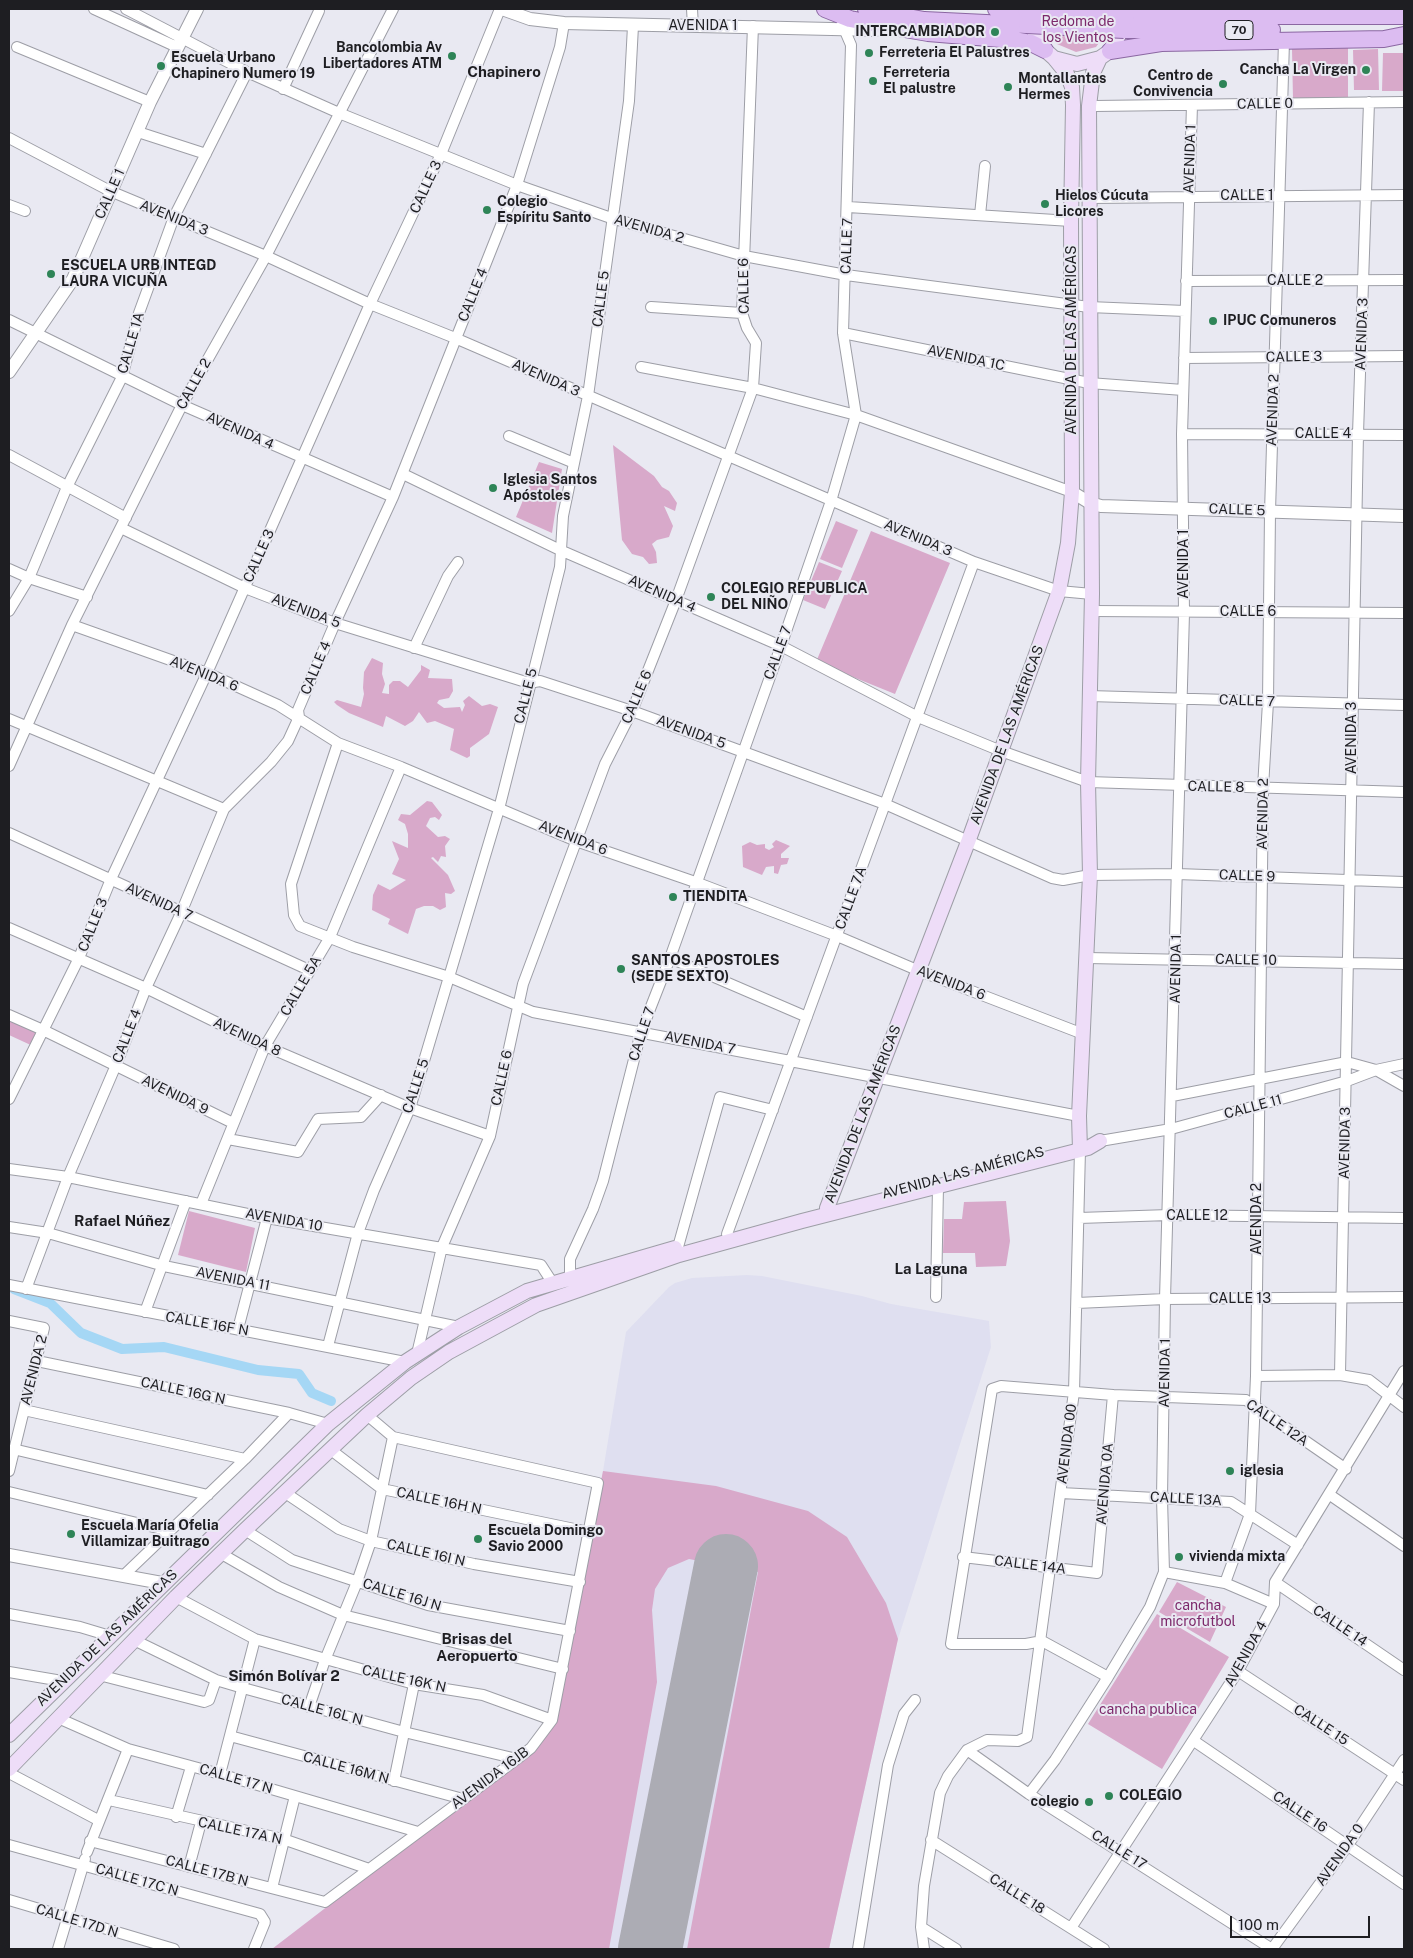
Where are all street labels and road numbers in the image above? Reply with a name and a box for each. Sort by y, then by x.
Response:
street label: AVENIDA 1 [668,18,738,34]
road number: 70 [1225,20,1253,40]
street label: CALLE 0 [1237,95,1293,113]
street label: AVENIDA 1 [1180,124,1200,194]
street label: CALLE 3 [406,158,446,216]
street label: CALLE 1 [91,166,129,222]
street label: CALLE 1 [1220,188,1274,204]
street label: AVENIDA 3 [137,197,211,239]
street label: AVENIDA 2 [612,211,686,247]
street label: CALLE 7 [838,218,856,274]
street label: AVENIDA DE LAS AMÉRICAS [1064,245,1080,435]
street label: CALLE 6 [735,258,753,314]
street label: CALLE 4 [455,266,491,324]
street label: CALLE 5 [589,270,613,328]
street label: CALLE 2 [1267,273,1323,289]
street label: AVENIDA 3 [1352,297,1372,371]
street label: CALLE 1A [114,310,148,376]
street label: AVENIDA 1C [926,342,1006,374]
street label: CALLE 3 [1266,348,1322,366]
street label: CALLE 2 [173,355,215,413]
street label: AVENIDA 3 [509,356,583,400]
street label: AVENIDA 2 [1263,374,1283,446]
street label: AVENIDA 4 [203,409,277,453]
street label: CALLE 4 [1295,426,1351,442]
street label: CALLE 5 [1208,501,1266,519]
street label: AVENIDA 3 [881,516,955,560]
street label: CALLE 3 [240,527,278,585]
street label: AVENIDA 1 [1176,529,1192,599]
street label: AVENIDA 4 [625,572,699,616]
street label: AVENIDA 5 [269,590,343,632]
street label: CALLE 6 [1220,604,1276,620]
street label: CALLE 7 [761,624,795,682]
street label: CALLE 4 [297,639,335,697]
street label: AVENIDA DE LAS AMÉRICAS [967,643,1047,827]
street label: AVENIDA 6 [167,653,241,695]
street label: CALLE 5 [511,667,541,725]
street label: CALLE 6 [618,668,656,726]
street label: CALLE 7 [1219,692,1275,710]
street label: AVENIDA 3 [1344,702,1360,774]
street label: AVENIDA 5 [654,712,728,752]
street label: CALLE 8 [1188,778,1244,796]
street label: AVENIDA 2 [1254,778,1272,850]
street label: AVENIDA 6 [536,817,610,859]
street label: CALLE 7A [832,864,870,932]
street label: CALLE 9 [1219,867,1275,885]
street label: AVENIDA 7 [123,879,195,925]
street label: CALLE 3 [75,896,111,954]
street label: AVENIDA 1 [1167,934,1185,1004]
street label: CALLE 10 [1215,951,1277,969]
street label: CALLE 5A [277,953,325,1019]
street label: AVENIDA 6 [914,962,988,1004]
street label: CALLE 7 [625,1005,659,1063]
street label: CALLE 4 [109,1007,145,1065]
street label: AVENIDA 8 [210,1014,284,1060]
street label: AVENIDA DE LAS AMÉRICAS [821,1023,905,1205]
street label: AVENIDA 7 [663,1028,737,1058]
street label: CALLE 6 [488,1049,516,1107]
street label: CALLE 5 [399,1056,433,1116]
street label: AVENIDA 9 [139,1072,211,1118]
street label: CALLE 11 [1222,1091,1284,1123]
street label: AVENIDA 3 [1336,1107,1354,1179]
street label: AVENIDA LAS AMÉRICAS [880,1143,1046,1203]
street label: AVENIDA 2 [1249,1183,1265,1255]
street label: AVENIDA 10 [244,1205,324,1235]
street label: CALLE 12 [1166,1208,1228,1224]
street label: AVENIDA 11 [195,1264,271,1294]
street label: CALLE 13 [1209,1291,1271,1307]
street label: CALLE 16F N [164,1308,250,1340]
street label: AVENIDA 2 [17,1333,51,1407]
street label: AVENIDA 1 [1156,1338,1174,1408]
street label: CALLE 16G N [139,1374,227,1408]
street label: CALLE 12A [1243,1396,1311,1450]
street label: AVENIDA 00 [1054,1403,1080,1485]
street label: AVENIDA 0A [1093,1442,1117,1526]
street label: CALLE 16H N [395,1484,483,1518]
street label: CALLE 13A [1150,1489,1222,1509]
street label: CALLE 16I N [385,1536,467,1570]
street label: CALLE 14A [993,1552,1067,1578]
street label: AVENIDA DE LAS AMÉRICAS [33,1566,181,1710]
street label: CALLE 16J N [361,1575,443,1615]
street label: CALLE 14 [1310,1602,1370,1650]
street label: AVENIDA 4 [1221,1618,1271,1690]
street label: CALLE 16K N [360,1662,448,1696]
street label: CALLE 16L N [279,1691,365,1729]
street label: CALLE 15 [1290,1701,1352,1749]
street label: AVENIDA 16JB [448,1743,532,1813]
street label: CALLE 16M N [301,1748,391,1788]
street label: CALLE 17 N [197,1760,275,1798]
street label: CALLE 16 [1270,1788,1330,1836]
street label: CALLE 17A N [196,1814,284,1848]
street label: AVENIDA 0 [1312,1821,1368,1889]
street label: CALLE 17 [1088,1827,1150,1873]
street label: CALLE 17B N [164,1852,250,1890]
street label: CALLE 17C N [94,1860,180,1900]
street label: CALLE 18 [986,1870,1048,1918]
street label: CALLE 17D N [34,1900,120,1942]

